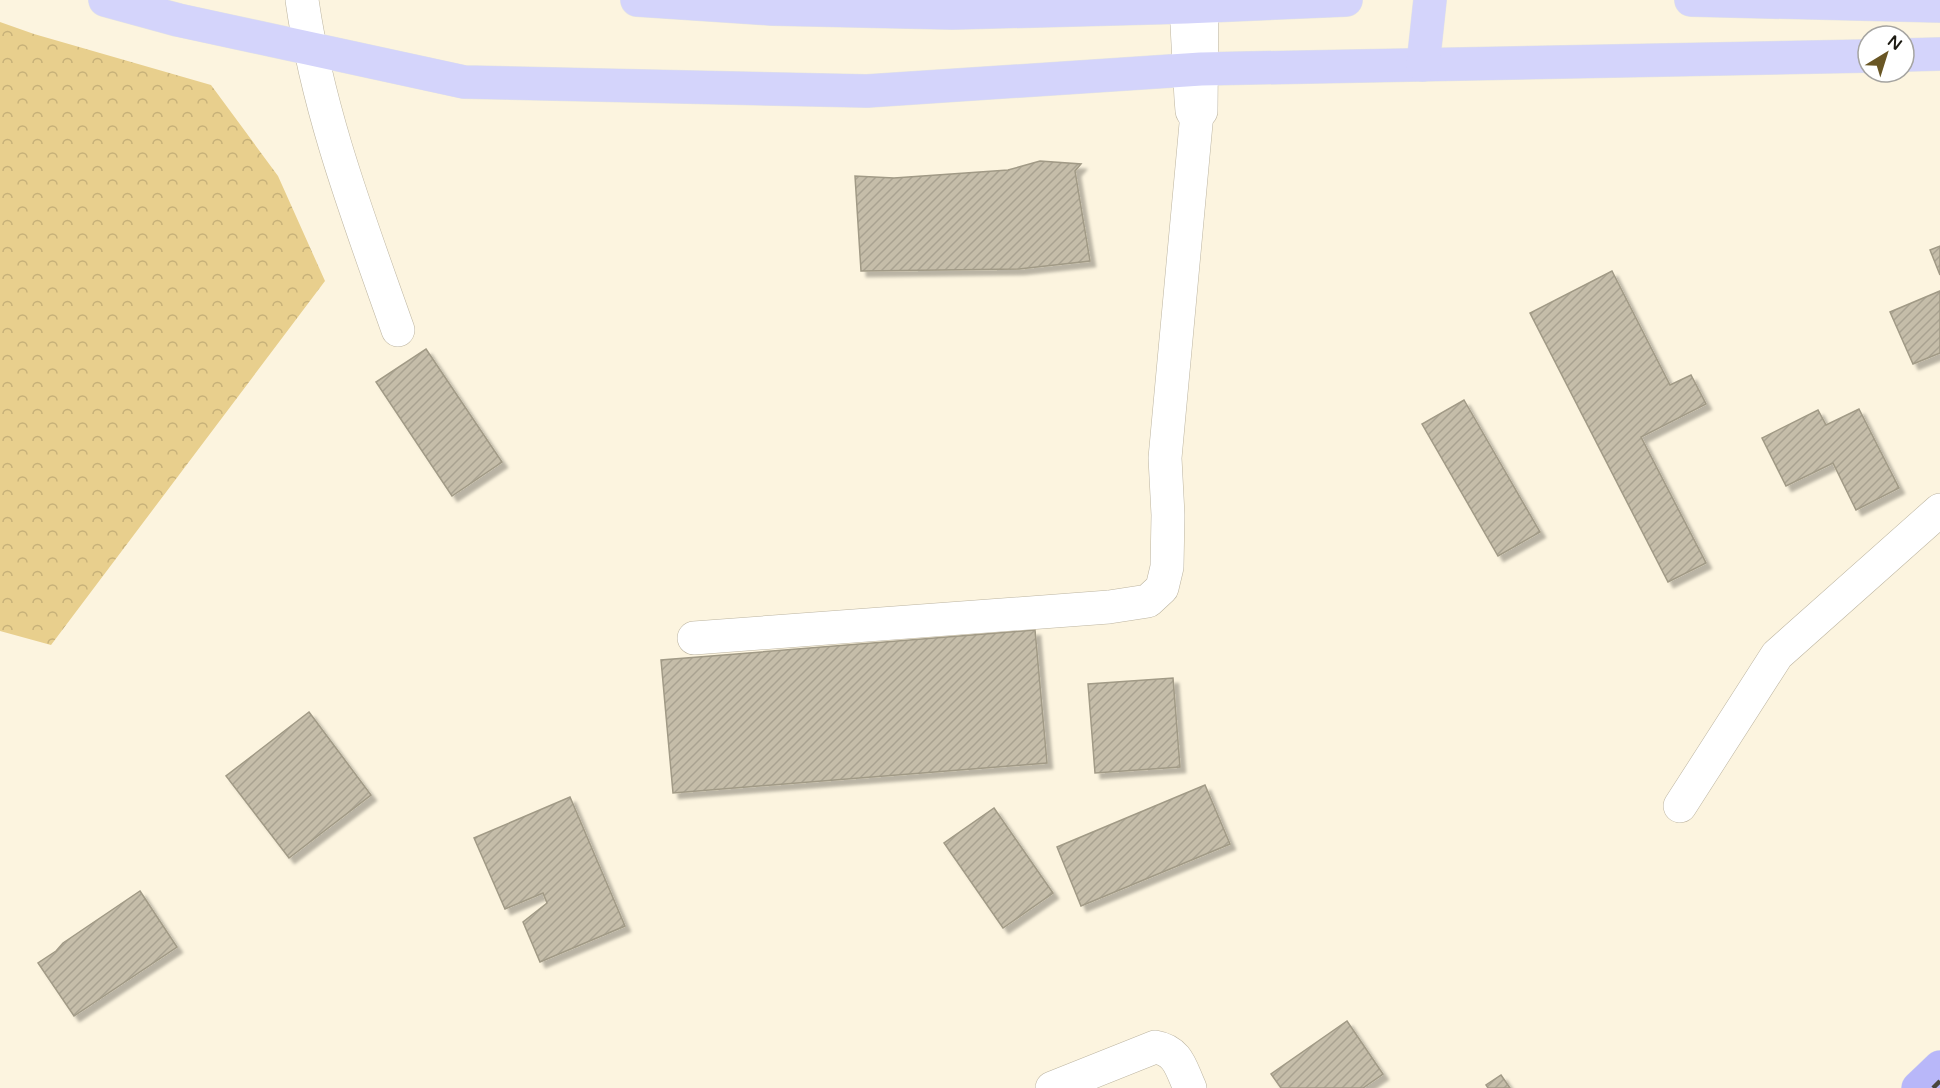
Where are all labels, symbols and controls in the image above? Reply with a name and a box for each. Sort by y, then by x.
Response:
north arrow [1856,24,1916,84]
text: N [1883,31,1906,55]

